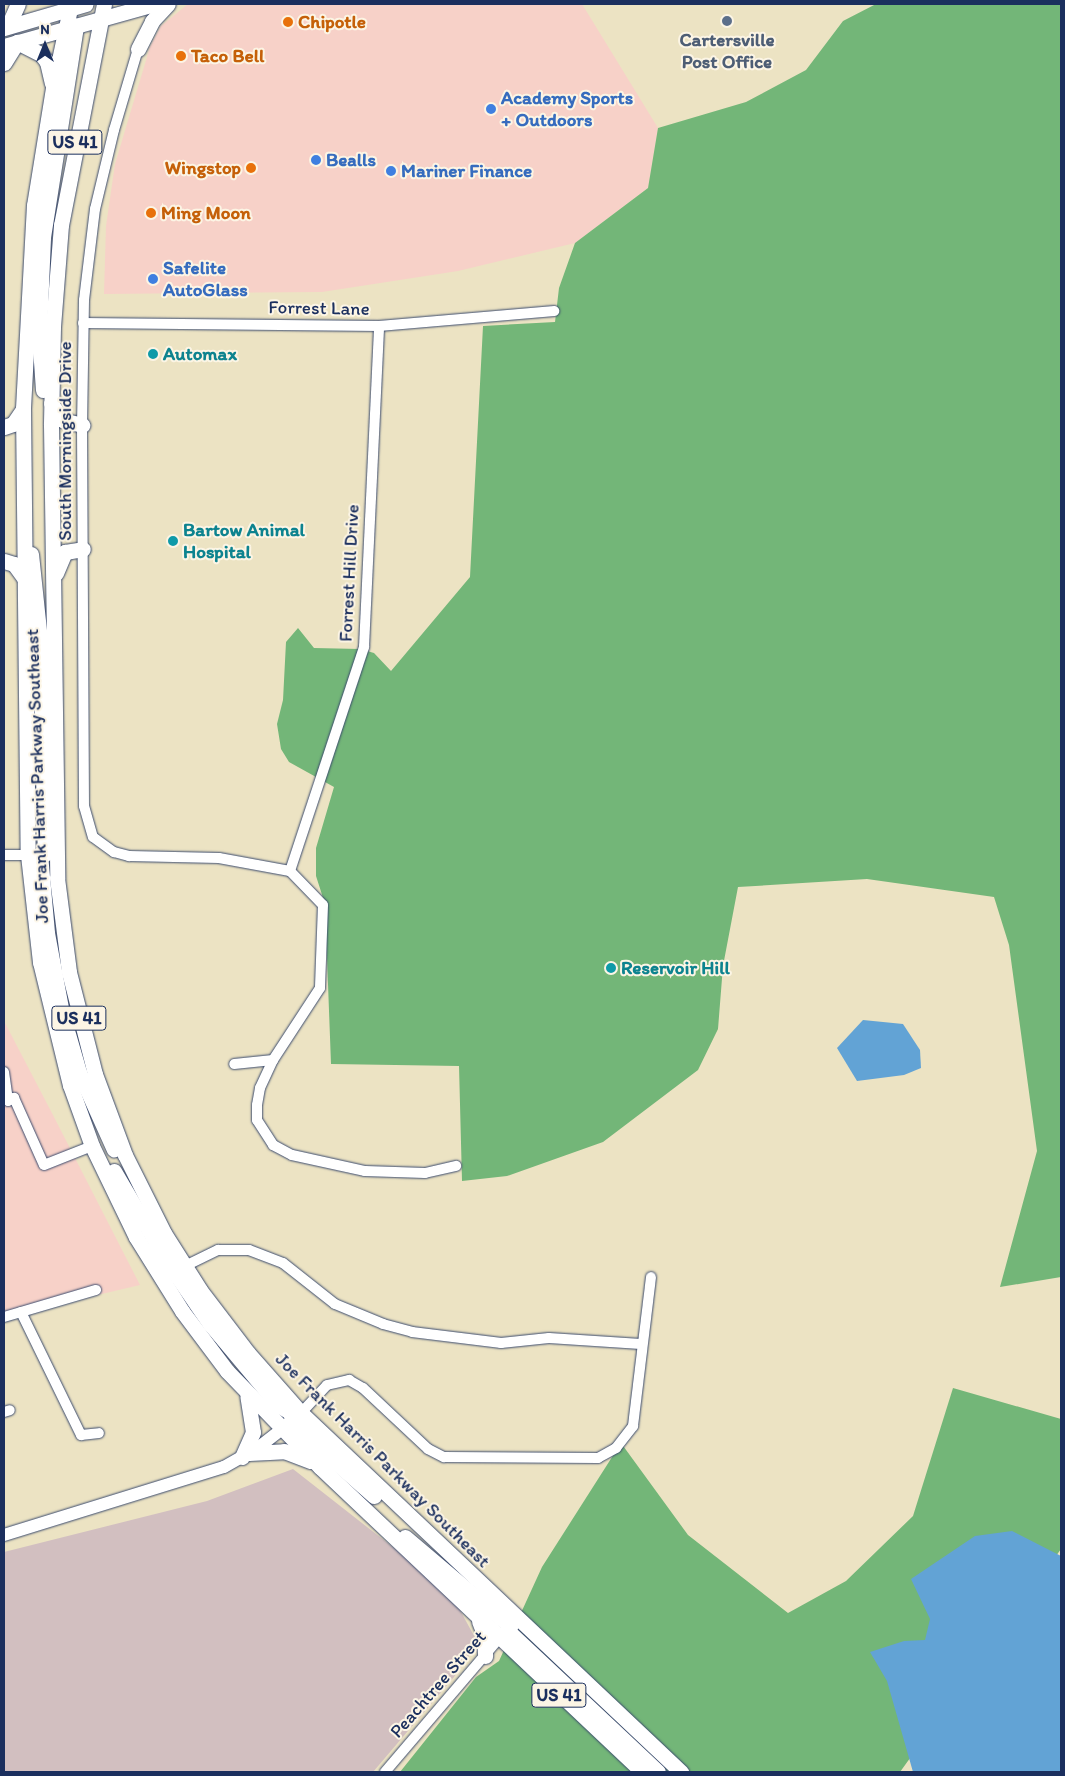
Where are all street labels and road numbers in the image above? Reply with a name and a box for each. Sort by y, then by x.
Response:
road number: US 41 [46,126,104,158]
street label: Forrest Lane [268,296,370,320]
street label: South Morningside Drive [54,341,76,541]
street label: Forrest Hill Drive [334,503,364,643]
street label: Joe Frank Harris Parkway Southeast [20,629,54,923]
road number: US 41 [50,1002,108,1034]
street label: Joe Frank Harris Parkway Southeast [271,1348,495,1572]
street label: Peachtree Street [385,1626,491,1742]
road number: US 41 [530,1680,588,1710]

